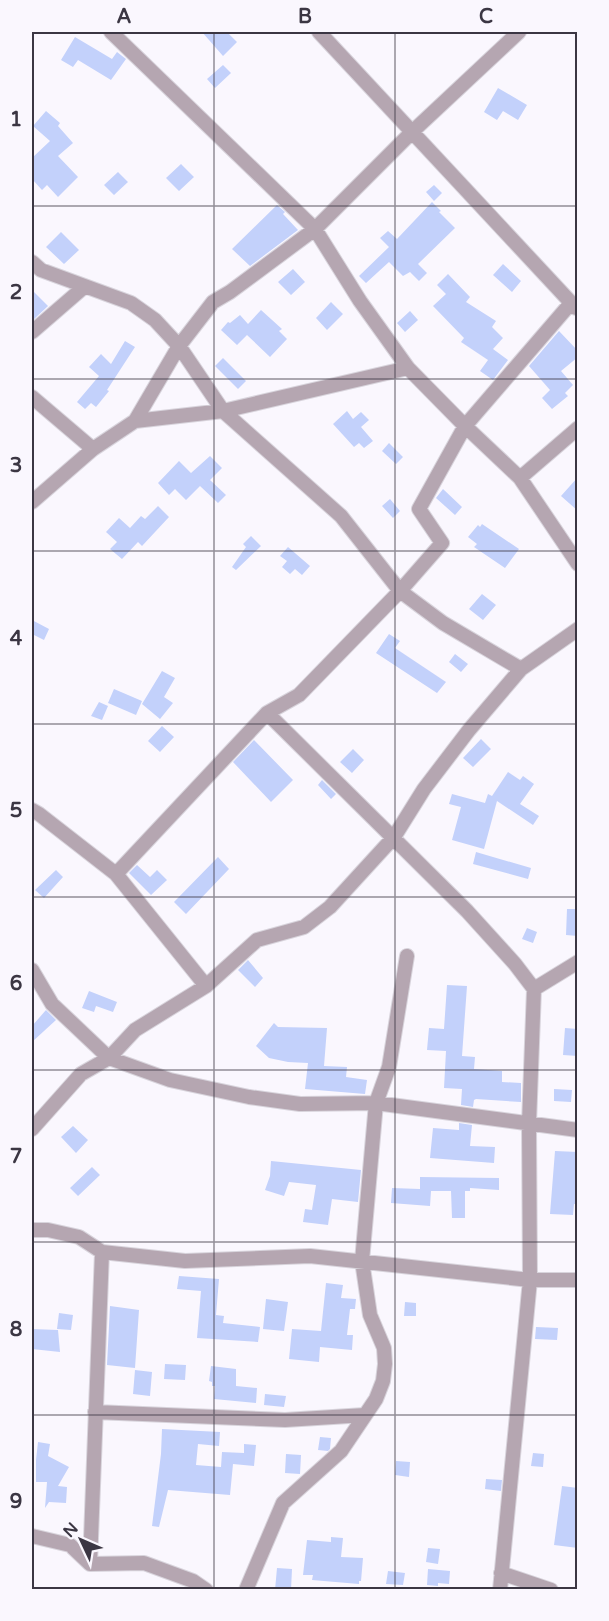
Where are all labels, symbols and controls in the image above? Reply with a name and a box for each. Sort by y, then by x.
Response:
text: A [117,5,132,29]
text: B [298,5,312,29]
text: C [479,5,493,29]
text: 1 [10,108,22,132]
text: 2 [10,281,22,305]
text: 3 [10,454,22,478]
text: 4 [10,627,23,651]
text: 5 [10,799,22,823]
text: 6 [10,972,22,996]
text: 7 [10,1145,22,1169]
text: 8 [10,1318,22,1342]
text: 9 [10,1490,22,1514]
north arrow [51,1510,111,1570]
text: N [59,1519,83,1542]

